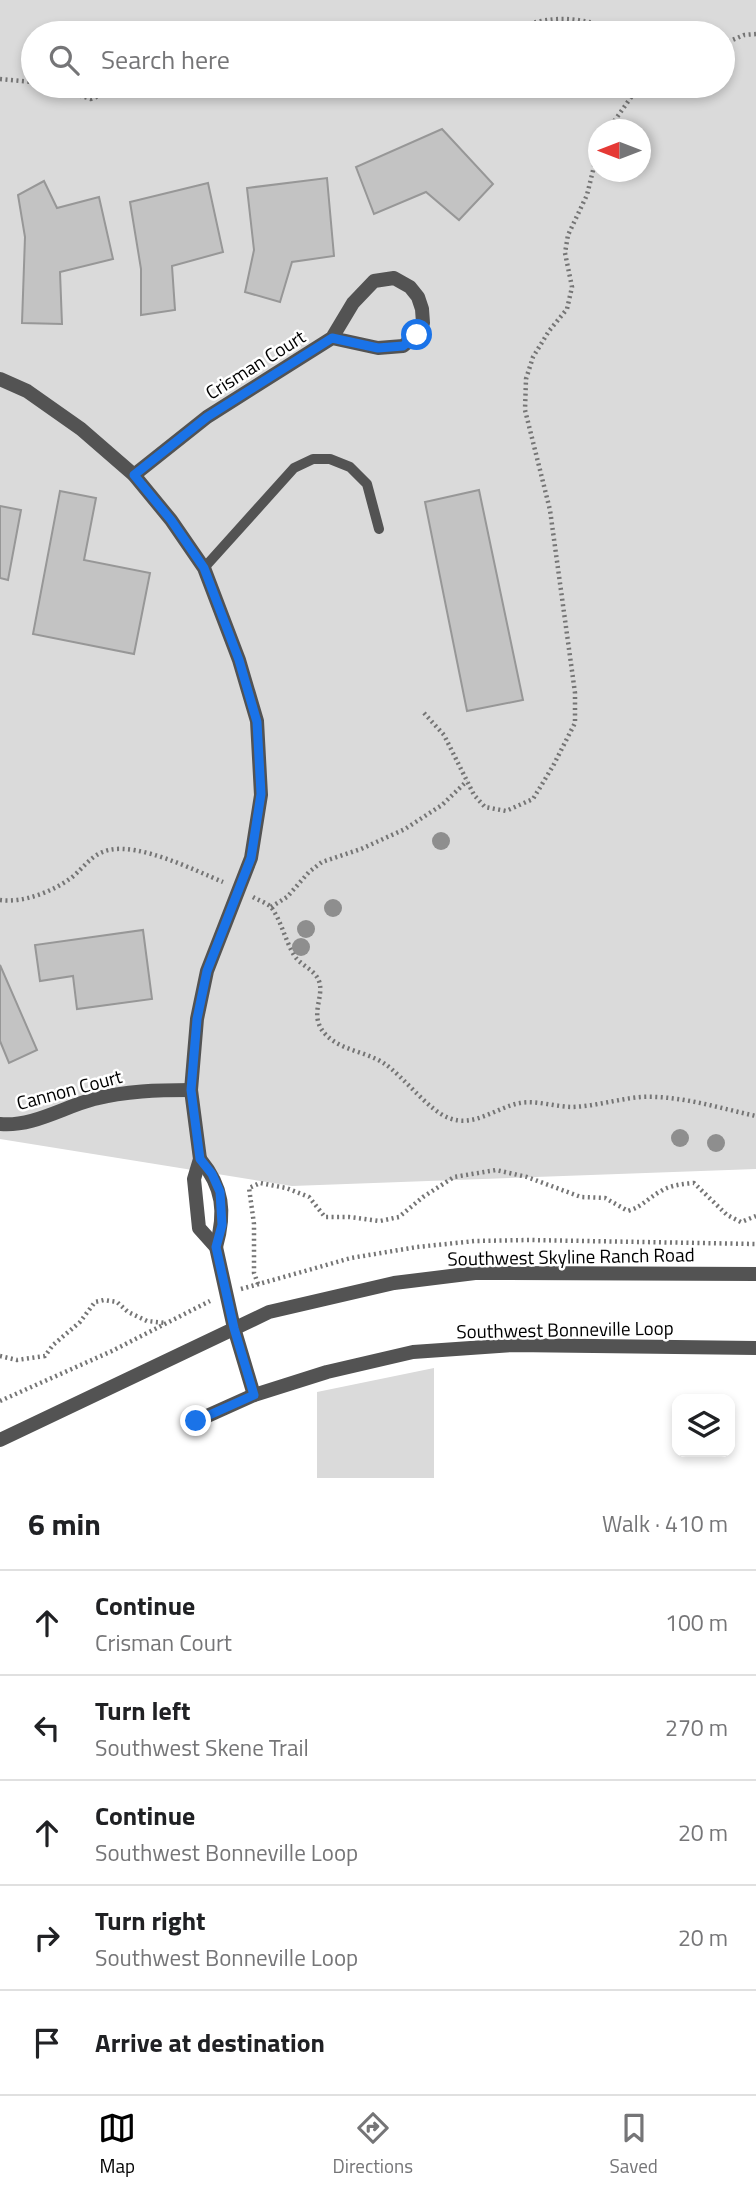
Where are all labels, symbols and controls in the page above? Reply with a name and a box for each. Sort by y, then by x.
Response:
search box [21,21,735,98]
text: Search here [101,40,230,79]
icon: search [45,41,83,79]
north arrow [588,119,651,182]
route start [401,319,432,350]
street label: Crisman Court [199,322,311,406]
street label: Cannon Court [13,1061,125,1117]
street label: Southwest Skyline Ranch Road [447,1239,695,1273]
street label: Southwest Bonneville Loop [456,1313,674,1345]
map controls [672,1394,735,1457]
button: layers [672,1394,735,1457]
route end [180,1405,211,1436]
text: 6 min [28,1501,101,1547]
text: Walk · 410 m [602,1506,728,1541]
text: Continue [95,1586,195,1625]
icon: ahead [28,1604,66,1642]
text: 100 m [665,1605,728,1640]
text: Crisman Court [95,1625,232,1660]
text: Turn left [95,1691,190,1730]
icon: left [28,1709,66,1747]
text: 270 m [665,1710,728,1745]
text: Southwest Skene Trail [95,1730,309,1765]
text: Continue [95,1796,195,1835]
icon: ahead [28,1814,66,1852]
text: 20 m [678,1815,728,1850]
text: Southwest Bonneville Loop [95,1835,358,1870]
text: Turn right [95,1901,206,1940]
icon: right [28,1919,66,1957]
text: 20 m [678,1920,728,1955]
text: Southwest Bonneville Loop [95,1940,358,1975]
text: Arrive at destination [95,2023,325,2062]
icon: arrive [28,2024,66,2062]
tab: Map [98,2109,136,2180]
tab: Directions [333,2109,413,2180]
tab: Saved [609,2109,658,2180]

